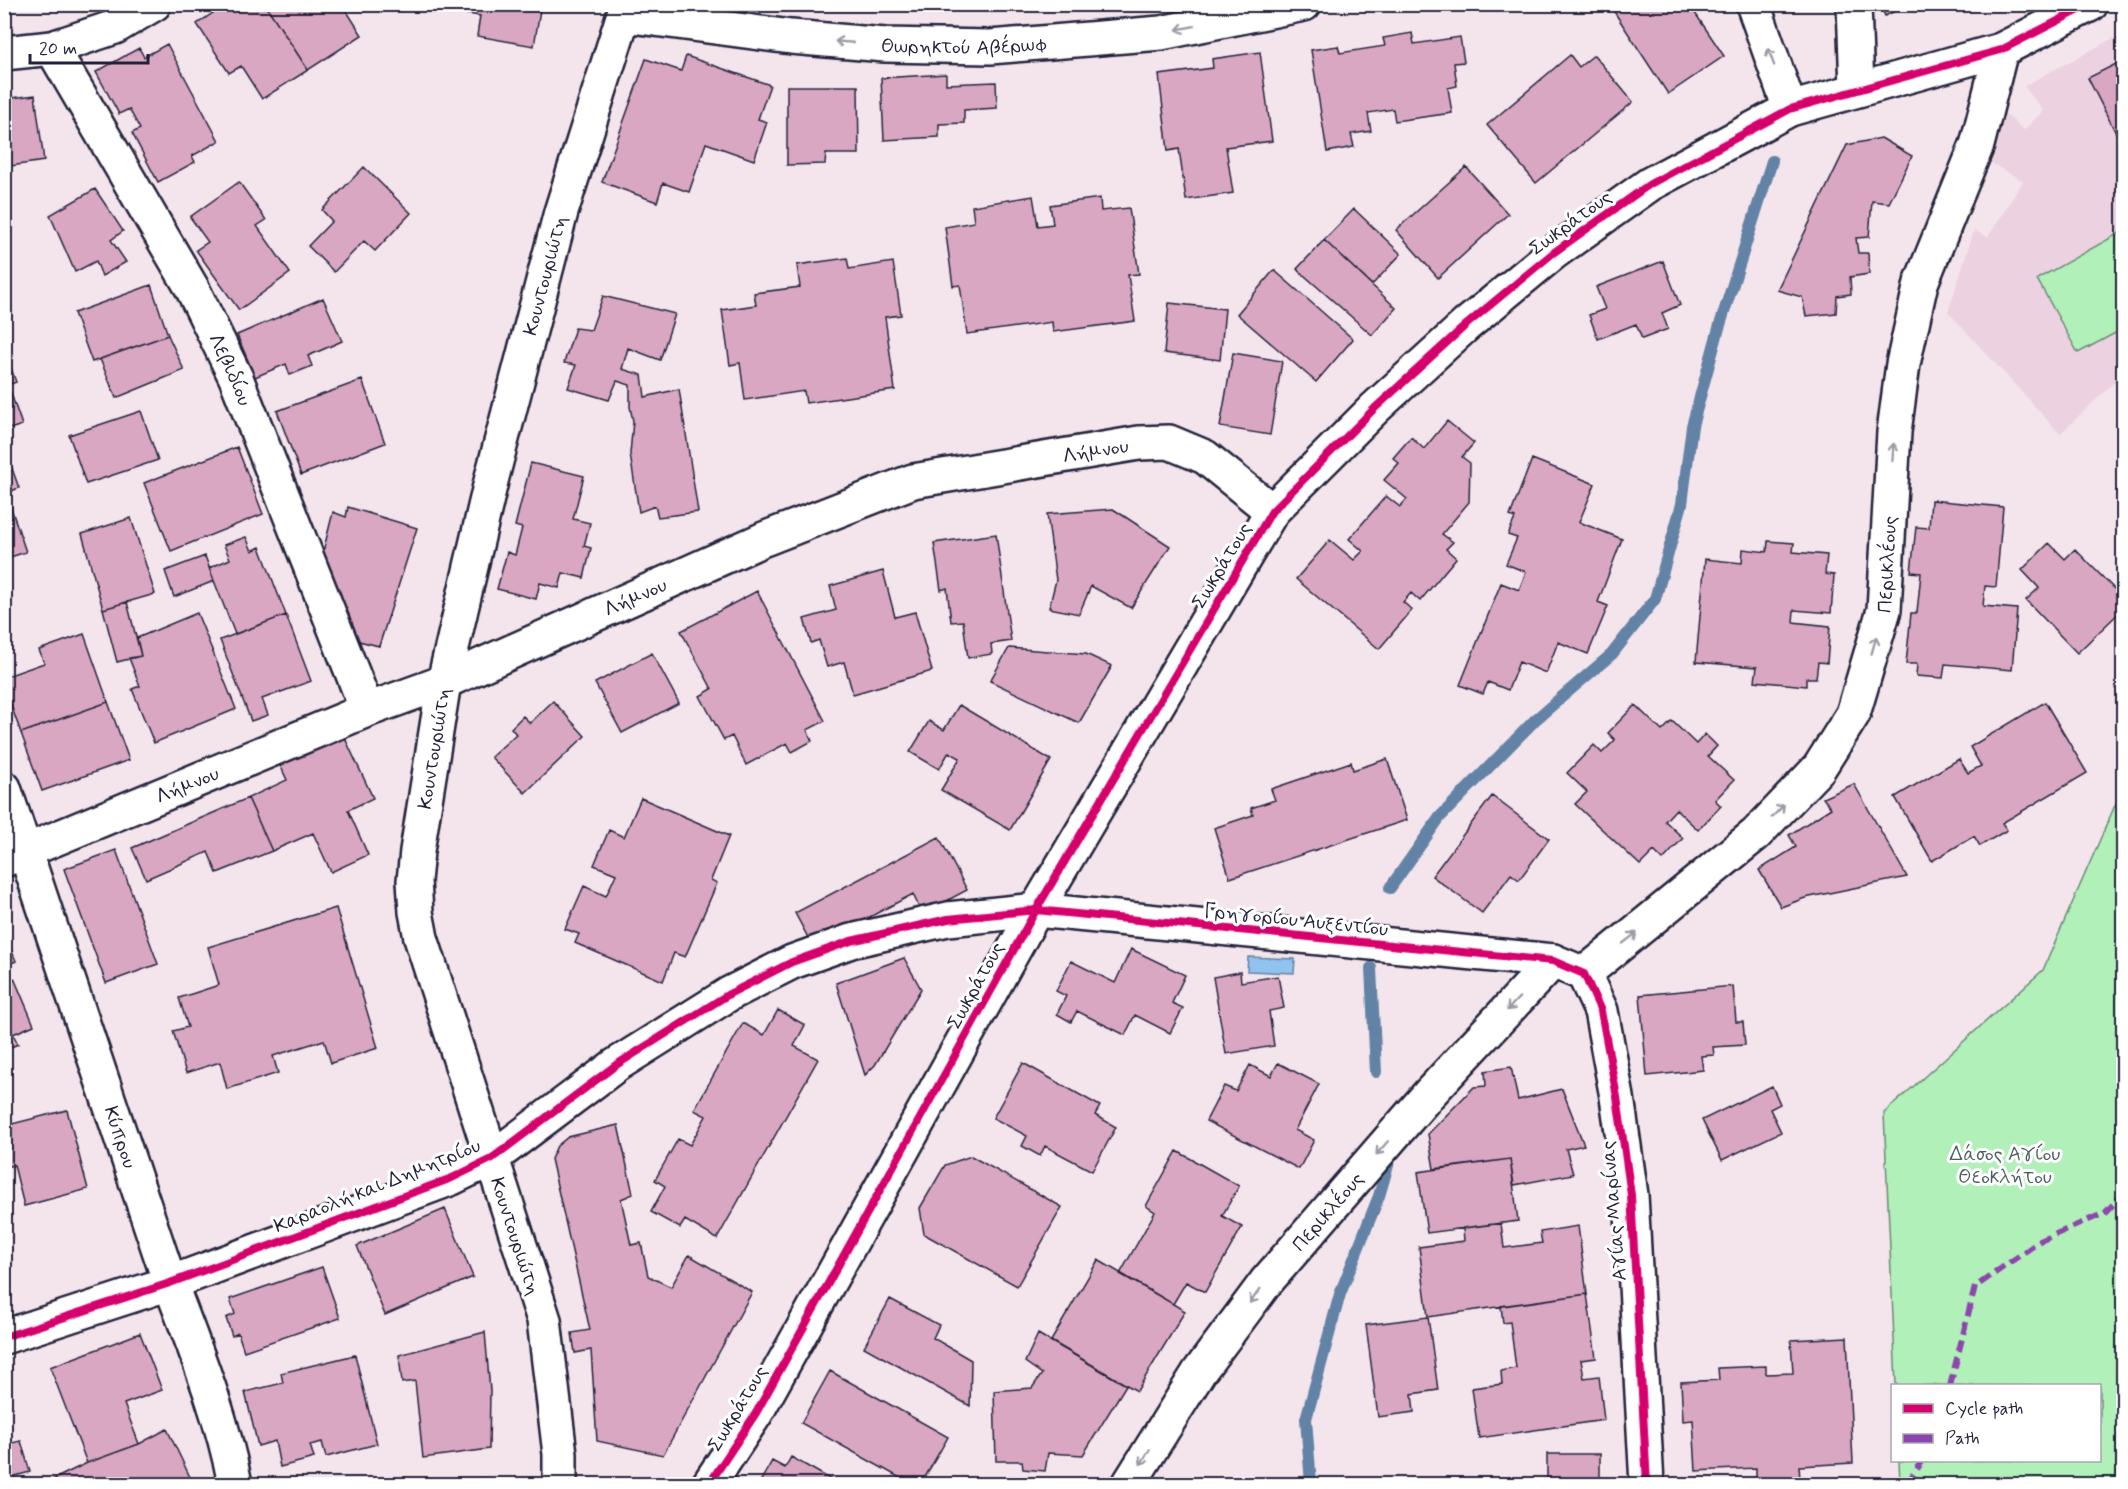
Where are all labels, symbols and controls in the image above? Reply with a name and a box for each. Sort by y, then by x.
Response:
one-way arrow [1175,23,1195,34]
scale bar [30,27,148,65]
street label: Θωρηκτού Αβέρωφ [881,30,1049,62]
one-way arrow [834,36,854,47]
text: 20 m [39,37,77,61]
one-way arrow [1765,48,1776,66]
street label: Σωκράτους [1524,184,1618,262]
street label: Κουντουριώτη [517,213,574,339]
street label: Λεβιδίου [201,329,258,410]
street label: Λήμνου [1061,433,1131,471]
one-way arrow [1887,443,1898,462]
street label: Περικλέους [1872,515,1904,614]
street label: Σωκράτους [1186,518,1259,614]
street label: Λήμνου [600,572,672,624]
one-way arrow [1869,636,1880,655]
street label: Κουντουριώτη [412,686,458,811]
street label: Λήμνου [152,761,223,811]
one-way arrow [1771,804,1785,819]
street label: Γρηγορίου Αυξεντίου [1202,897,1389,944]
one-way arrow [1622,931,1638,944]
street label: Σωκράτους [941,937,1011,1034]
one-way arrow [1506,996,1520,1011]
street label: Κύπρου [97,1103,143,1172]
street label: Καραολή και Δημητρίου [270,1133,485,1240]
street label: Αγίας Μαρίνας [1595,1139,1634,1282]
one-way arrow [1375,1140,1389,1155]
park label: Δάσος Αγίου Θεοκλήτου [1950,1141,2060,1191]
street label: Περικλέους [1286,1166,1371,1258]
street label: Κουντουριώτη [483,1174,546,1299]
one-way arrow [1249,1288,1261,1304]
street label: Σωκράτους [702,1361,775,1457]
legend [1891,1384,2101,1462]
text: Cycle path [1945,1397,2023,1421]
text: Path [1945,1427,1980,1451]
one-way arrow [1139,1449,1152,1466]

